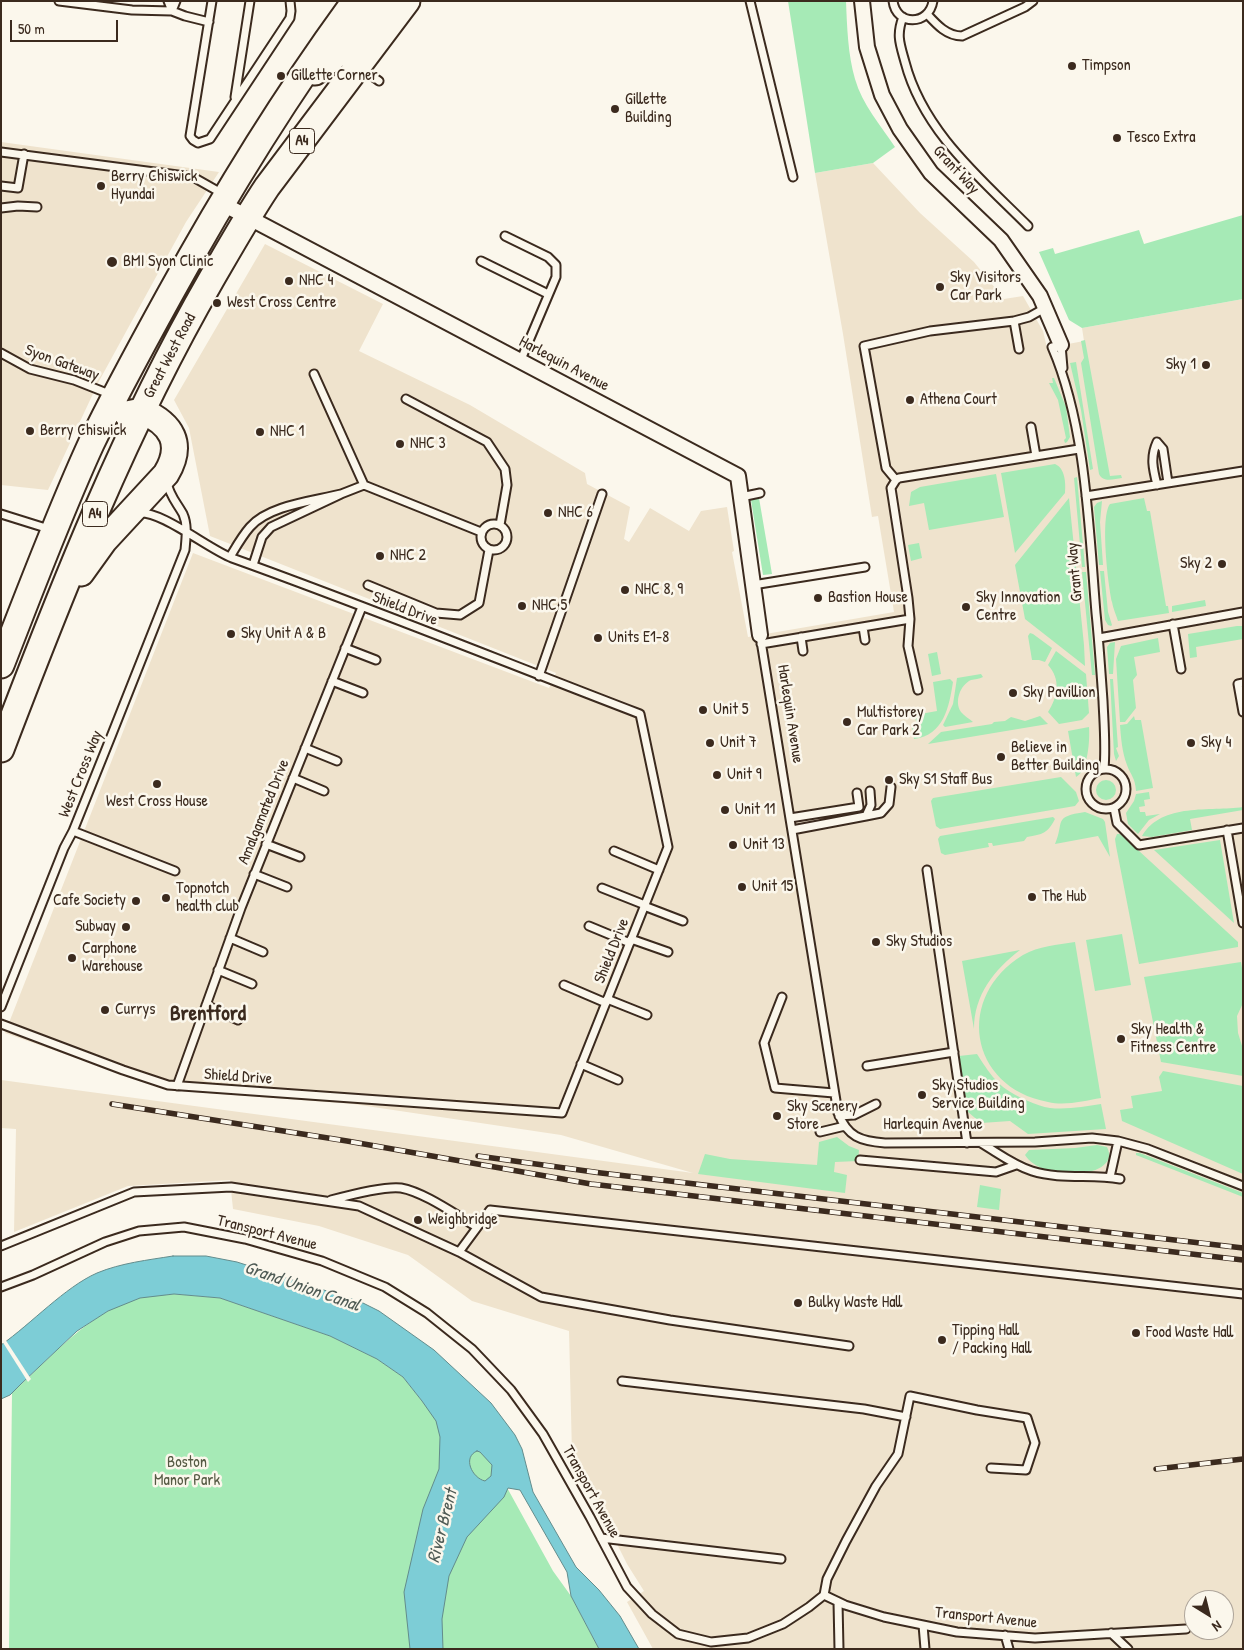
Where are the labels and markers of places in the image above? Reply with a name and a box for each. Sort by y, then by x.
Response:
place label: Timpson [1082,56,1131,76]
marker: Timpson [1066,60,1078,72]
place label: Gillette Corner [291,66,378,86]
marker: Gillette Corner [275,70,287,82]
place label: Gillette Building [625,90,672,128]
marker: Gillette Building [609,103,621,115]
place label: Tesco Extra [1127,128,1196,148]
marker: Tesco Extra [1111,132,1123,144]
place label: Berry Chiswick Hyundai [111,167,197,205]
marker: Berry Chiswick Hyundai [95,180,107,192]
place label: BMI Syon Clinic [123,252,213,272]
marker: BMI Syon Clinic [105,255,119,269]
place label: Sky Visitors Car Park [950,268,1021,306]
place label: NHC 4 [299,271,333,291]
marker: NHC 4 [283,275,295,287]
marker: Sky Visitors Car Park [934,281,946,293]
place label: West Cross Centre [227,293,336,313]
marker: West Cross Centre [211,297,223,309]
place label: Sky 1 [1166,355,1196,375]
marker: Sky 1 [1200,359,1212,371]
place label: Athena Court [920,390,997,410]
marker: Athena Court [904,394,916,406]
place label: Berry Chiswick [40,421,126,441]
place label: NHC 1 [270,422,304,442]
marker: Berry Chiswick [24,425,36,437]
marker: NHC 1 [254,426,266,438]
place label: NHC 3 [410,434,446,454]
marker: NHC 3 [394,438,406,450]
place label: NHC 6 [558,503,593,523]
marker: NHC 6 [542,507,554,519]
place label: NHC 2 [390,546,426,566]
marker: NHC 2 [374,550,386,562]
place label: Sky 2 [1180,554,1212,574]
marker: Sky 2 [1216,558,1228,570]
place label: NHC 8, 9 [635,580,683,600]
marker: NHC 8, 9 [619,584,631,596]
place label: Bastion House [828,588,908,608]
place label: Sky Innovation Centre [976,588,1061,626]
marker: Bastion House [812,592,824,604]
place label: NHC 5 [532,596,567,616]
marker: NHC 5 [516,600,528,612]
marker: Sky Innovation Centre [960,601,972,613]
place label: Sky Unit A & B [241,624,326,644]
marker: Sky Unit A & B [225,628,237,640]
place label: Units E1-8 [608,628,669,648]
marker: Units E1-8 [592,632,604,644]
place label: Sky Pavillion [1023,683,1096,703]
marker: Sky Pavillion [1007,687,1019,699]
place label: Unit 5 [713,700,749,720]
place label: Multistorey Car Park 2 [857,703,924,741]
marker: Unit 5 [697,704,709,716]
marker: Multistorey Car Park 2 [841,716,853,728]
place label: Unit 7 [720,733,757,753]
place label: Sky 4 [1201,733,1231,753]
marker: Unit 7 [704,737,716,749]
marker: Sky 4 [1185,737,1197,749]
place label: Believe in Better Building [1011,738,1099,776]
marker: Believe in Better Building [995,751,1007,763]
place label: Unit 9 [727,765,762,785]
marker: Unit 9 [711,769,723,781]
place label: Sky S1 Staff Bus [899,770,992,790]
marker: Sky S1 Staff Bus [883,774,895,786]
marker: West Cross House [151,778,163,790]
place label: West Cross House [106,792,208,812]
place label: Unit 11 [735,800,775,820]
marker: Unit 11 [719,804,731,816]
place label: Unit 13 [743,835,785,855]
marker: Unit 13 [727,839,739,851]
place label: Unit 15 [752,877,793,897]
place label: Topnotch health club [176,879,239,917]
marker: Unit 15 [736,881,748,893]
place label: The Hub [1042,887,1087,907]
place label: Cafe Society [53,891,126,911]
marker: The Hub [1026,891,1038,903]
marker: Topnotch health club [160,892,172,904]
marker: Cafe Society [130,895,142,907]
place label: Subway [75,917,116,937]
marker: Subway [120,921,132,933]
place label: Sky Studios [886,932,952,952]
marker: Sky Studios [870,936,882,948]
place label: Carphone Warehouse [82,939,143,977]
marker: Carphone Warehouse [66,952,78,964]
place label: Currys [115,1000,155,1020]
marker: Currys [99,1004,111,1016]
place label: Sky Health & Fitness Centre [1131,1020,1216,1058]
marker: Sky Health & Fitness Centre [1115,1033,1127,1045]
place label: Sky Studios Service Building [932,1076,1025,1114]
marker: Sky Studios Service Building [916,1089,928,1101]
place label: Sky Scenery Store [787,1097,858,1135]
marker: Sky Scenery Store [771,1110,783,1122]
place label: Weighbridge [428,1210,498,1230]
marker: Weighbridge [412,1214,424,1226]
place label: Bulky Waste Hall [808,1293,902,1313]
marker: Bulky Waste Hall [792,1297,804,1309]
place label: Tipping Hall / Packing Hall [952,1321,1032,1359]
place label: Food Waste Hall [1146,1323,1233,1343]
marker: Food Waste Hall [1130,1327,1142,1339]
marker: Tipping Hall / Packing Hall [936,1334,948,1346]

